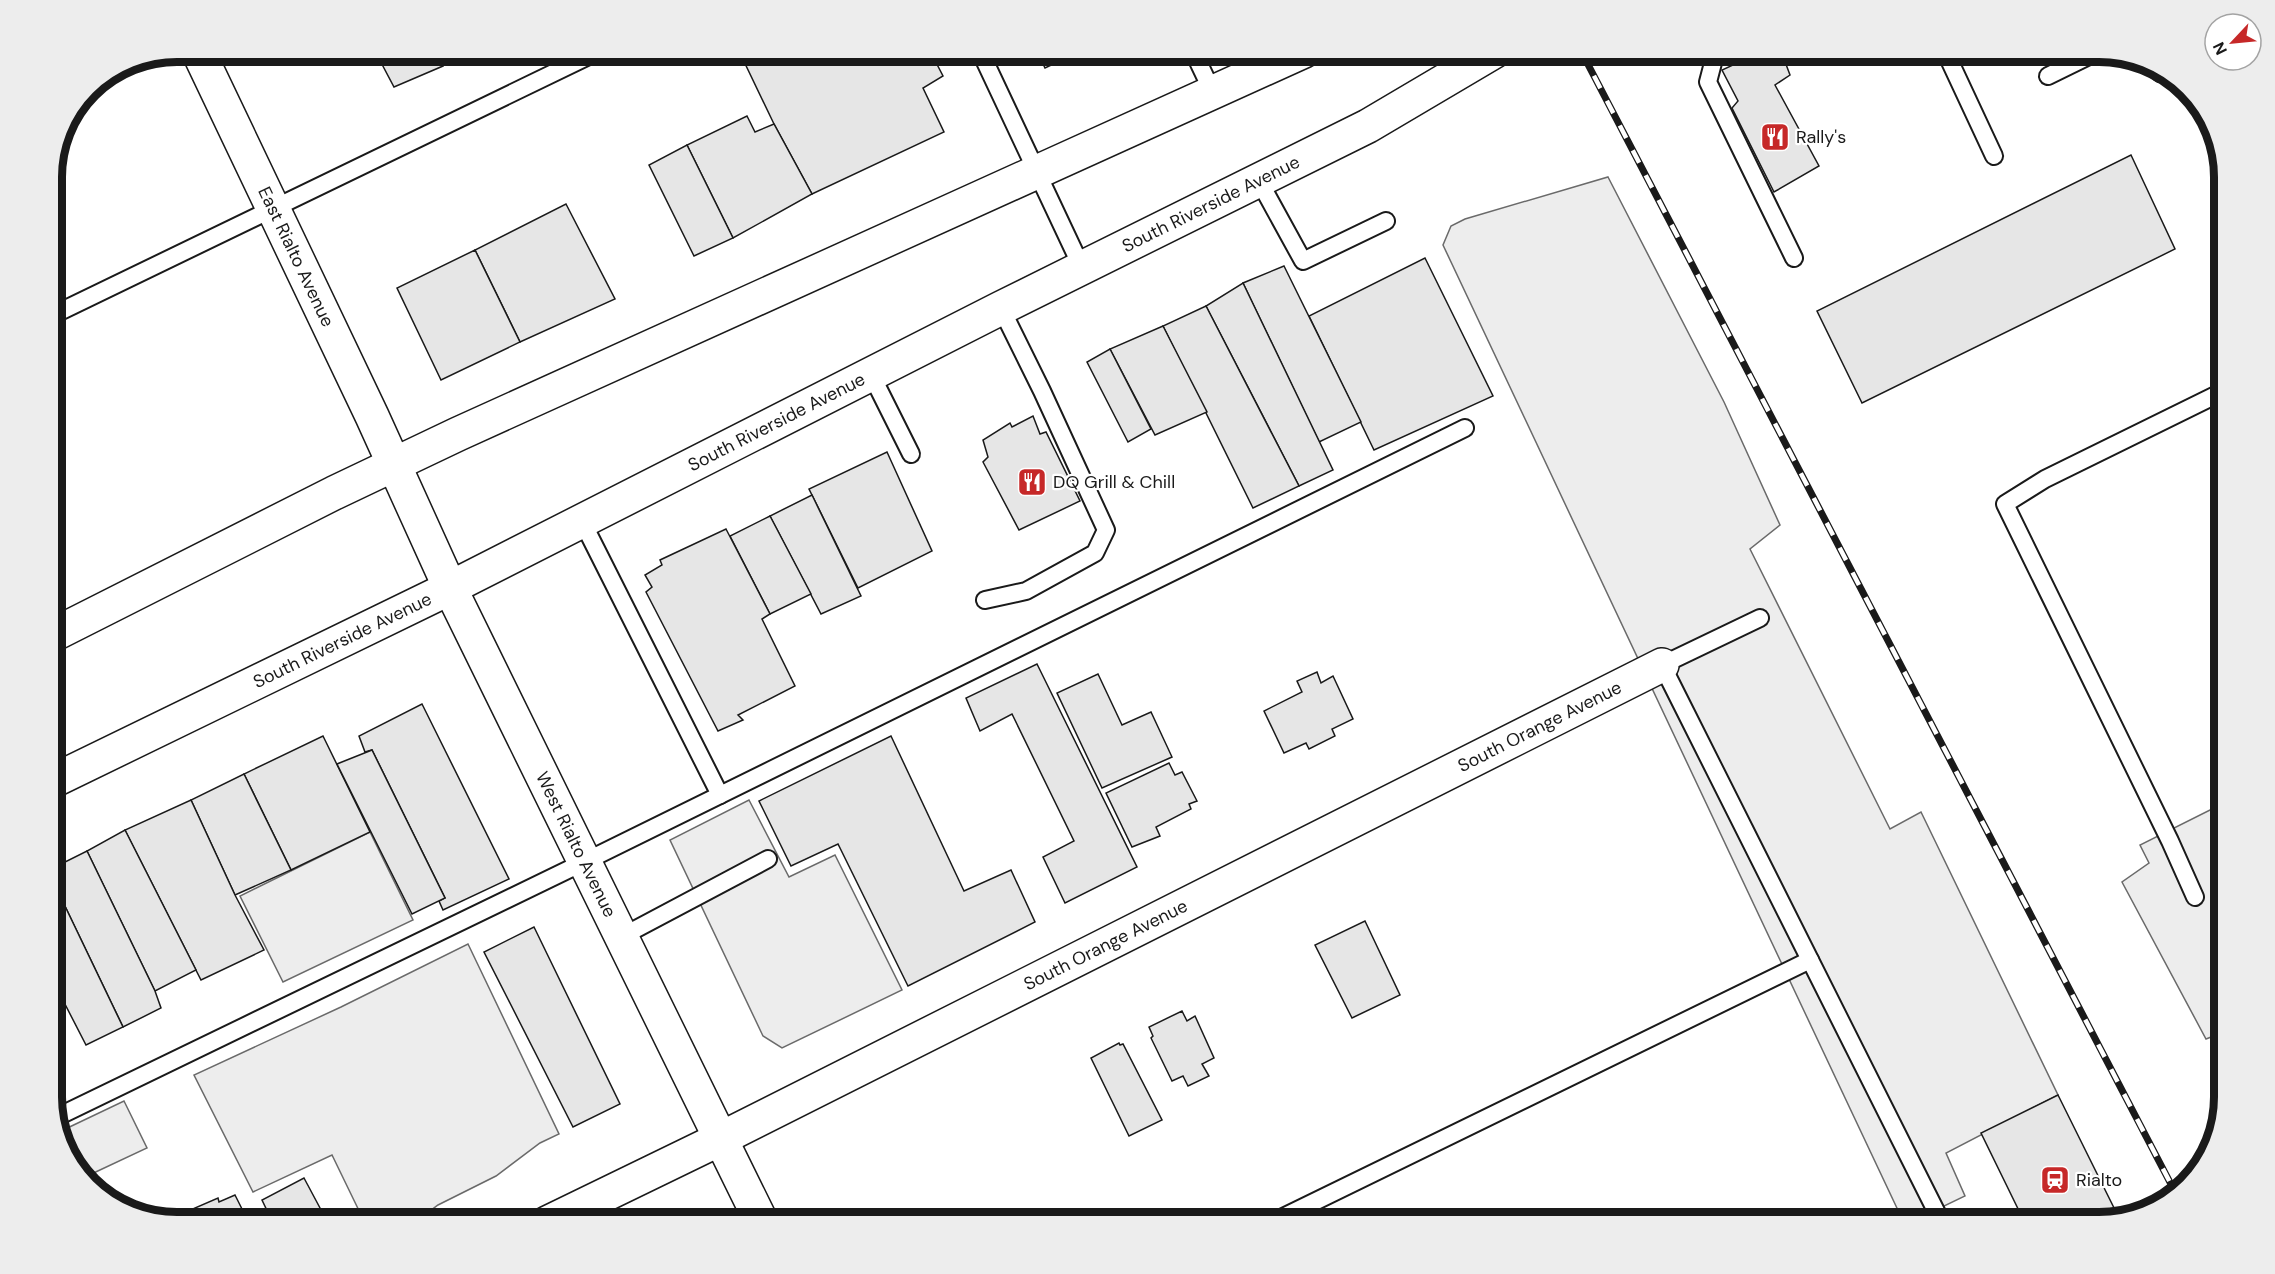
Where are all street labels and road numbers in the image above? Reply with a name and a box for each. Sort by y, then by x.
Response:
street label: South Riverside Avenue [1118,150,1304,258]
street label: East Rialto Avenue [252,183,340,331]
street label: South Riverside Avenue [684,367,869,477]
street label: South Riverside Avenue [249,587,436,694]
street label: South Orange Avenue [1454,675,1626,778]
street label: West Rialto Avenue [530,768,622,921]
street label: South Orange Avenue [1020,894,1192,996]

